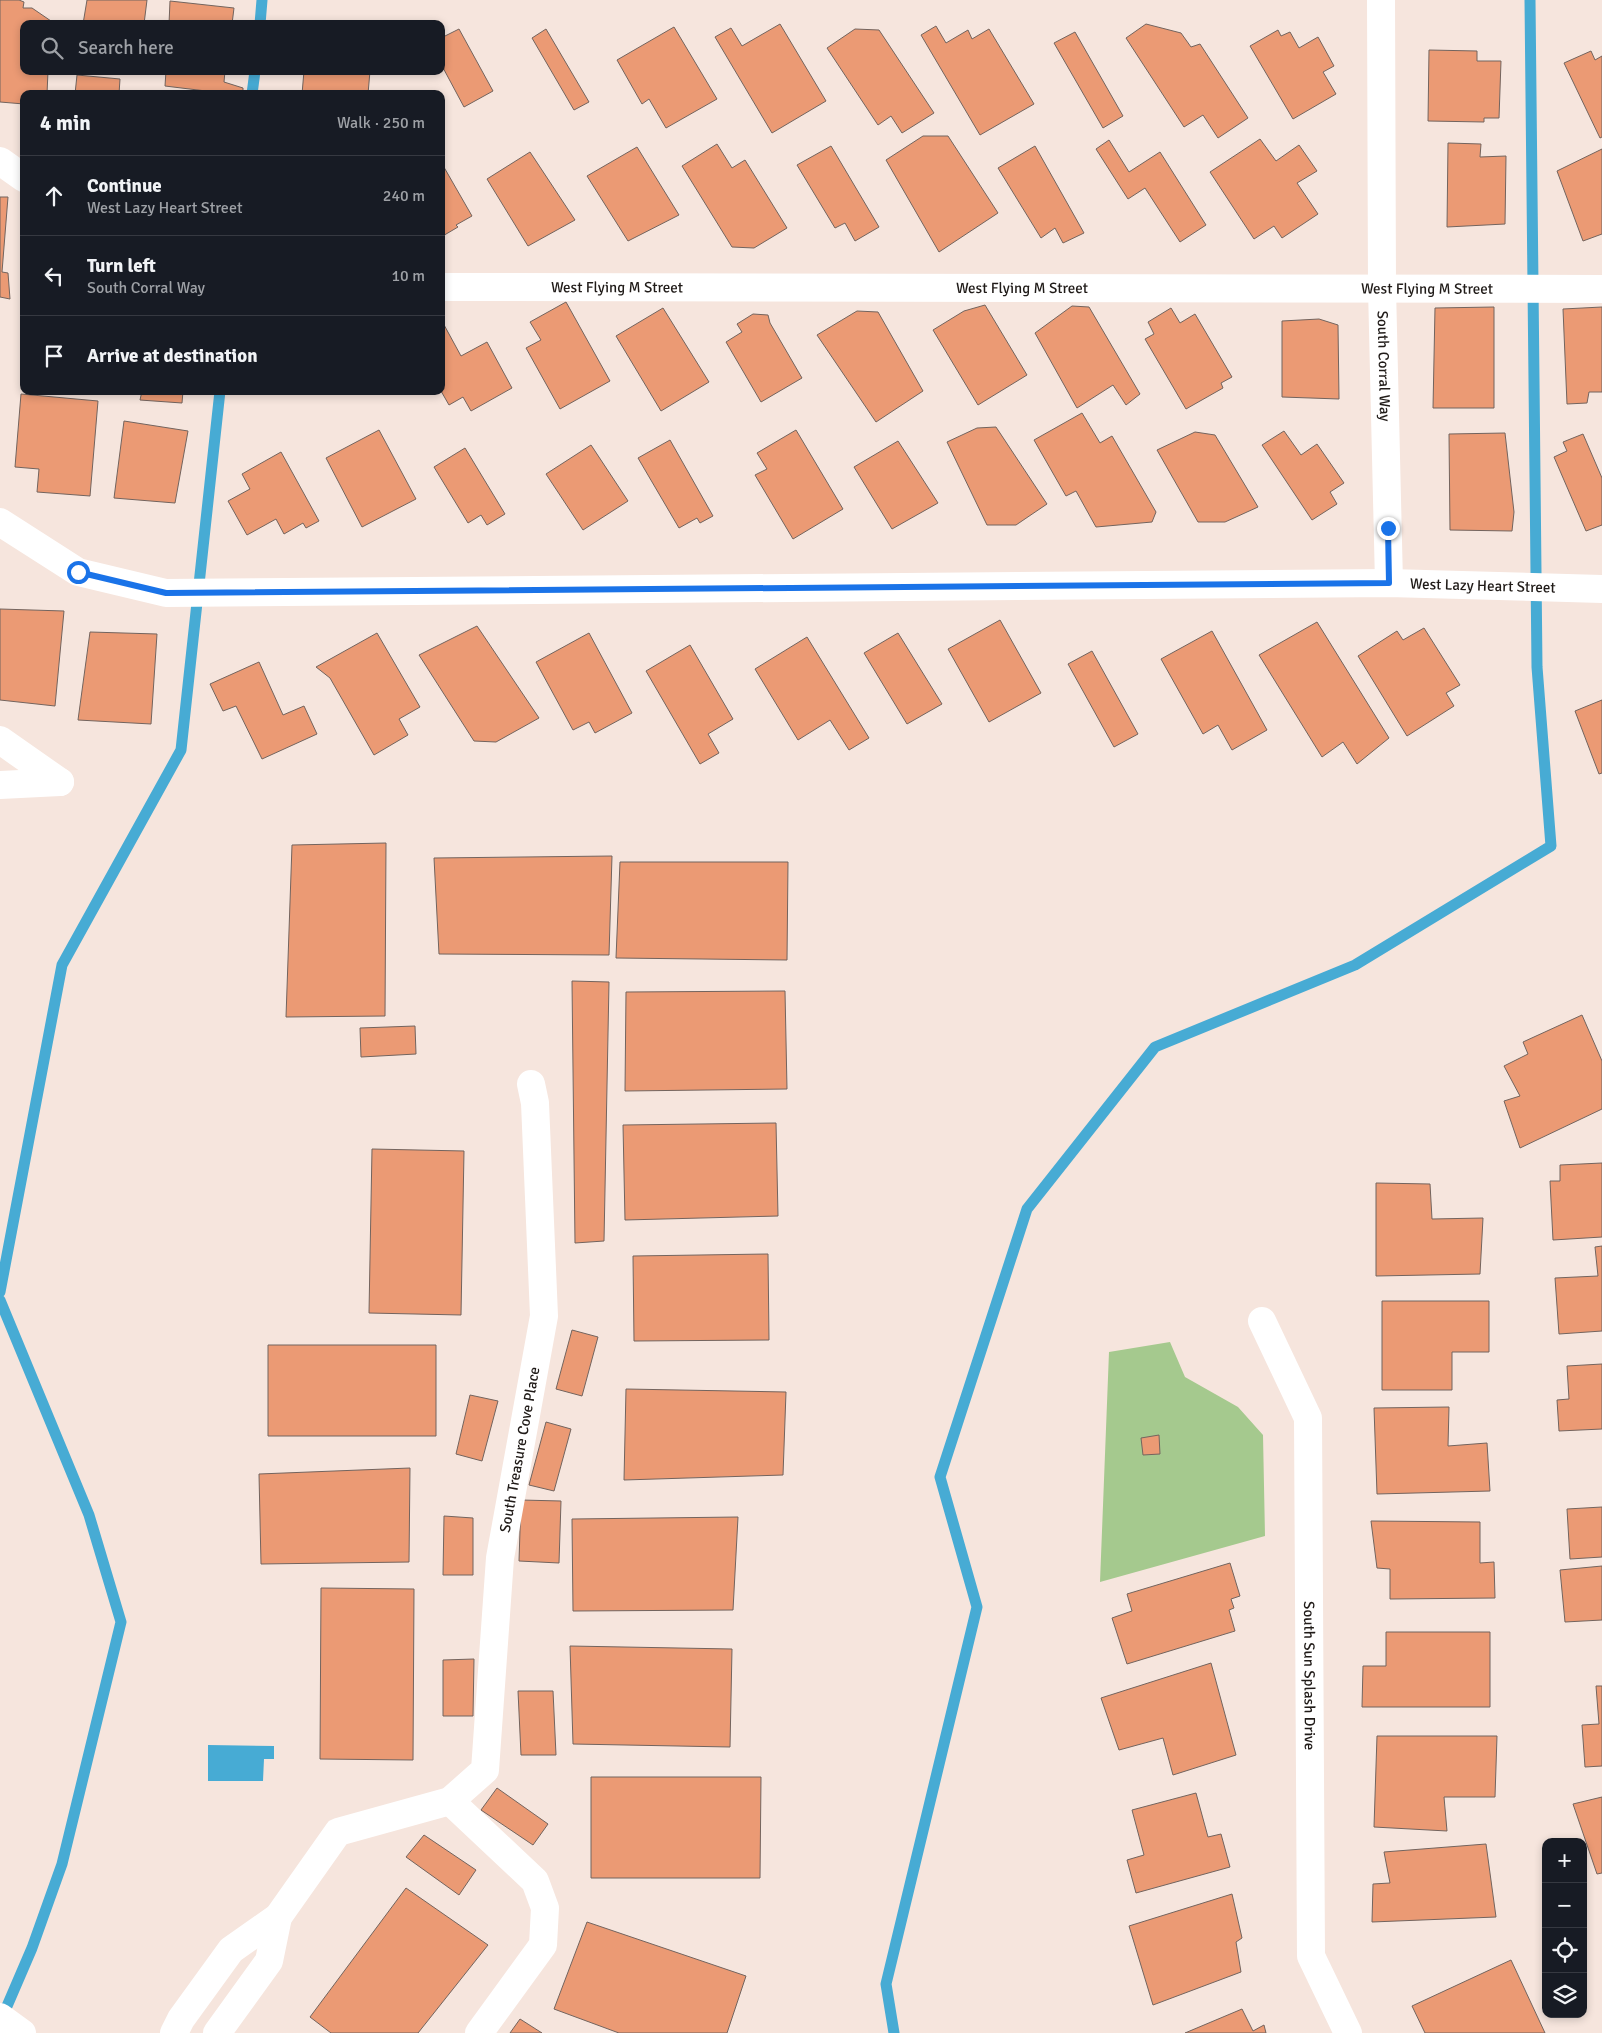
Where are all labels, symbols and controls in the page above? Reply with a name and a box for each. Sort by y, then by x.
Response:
search box [20,20,445,75]
icon: search [38,34,66,62]
text: Search here [78,36,174,60]
text: 4 min [40,110,91,136]
text: Walk · 250 m [337,113,425,133]
text: Continue [87,174,162,198]
icon: ahead [40,182,68,210]
text: 240 m [383,186,425,206]
text: West Lazy Heart Street [87,198,242,218]
text: Turn left [87,254,156,278]
icon: left [40,262,68,290]
text: 10 m [391,266,425,286]
text: South Corral Way [87,278,205,298]
street label: West Flying M Street [551,278,683,296]
street label: West Flying M Street [956,279,1088,297]
street label: West Flying M Street [1361,280,1493,298]
street label: South Corral Way [1374,310,1394,422]
icon: arrive [40,342,68,370]
text: Arrive at destination [87,344,258,368]
route end [1377,517,1400,540]
route start [67,561,90,584]
street label: West Lazy Heart Street [1410,575,1556,597]
street label: South Treasure Cove Place [496,1365,544,1534]
street label: South Sun Splash Drive [1300,1601,1319,1750]
map controls [1542,1838,1587,2018]
button: + [1542,1838,1587,1883]
button: − [1542,1883,1587,1928]
button: locate [1542,1928,1587,1973]
button: layers [1542,1973,1587,2018]

